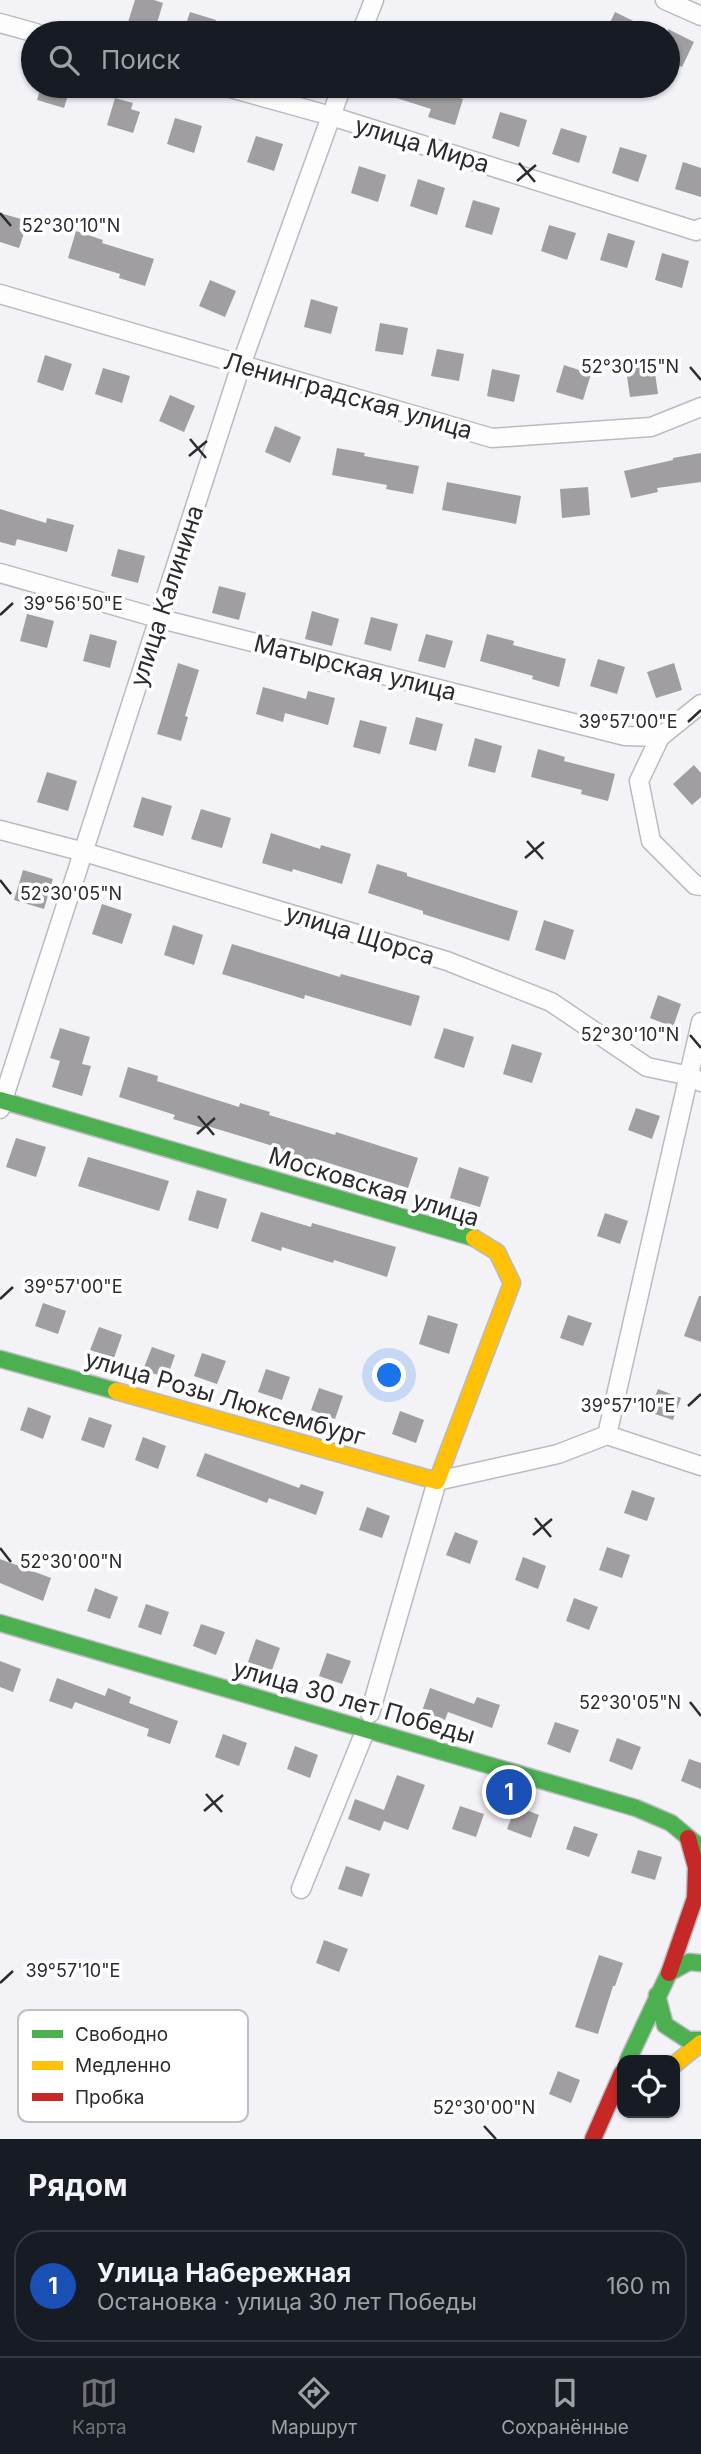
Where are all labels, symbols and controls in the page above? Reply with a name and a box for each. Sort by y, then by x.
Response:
search box [21,21,680,98]
icon: search [45,41,83,79]
text: Поиск [101,44,180,75]
street label: улица Мира [351,110,493,179]
text: 52°30'10"N [22,215,120,236]
street label: Ленинградская улица [220,346,476,445]
text: 52°30'15"N [581,356,679,377]
street label: улица Калинина [124,502,209,690]
text: 39°56'50"E [23,593,123,614]
street label: Матырская улица [251,628,459,707]
text: 39°57'00"E [579,711,677,732]
text: 52°30'05"N [20,883,122,904]
street label: улица Щорса [282,898,438,971]
text: 52°30'10"N [581,1024,679,1045]
street label: Московская улица [265,1141,483,1232]
text: 39°57'00"E [24,1276,122,1297]
street label: улица Розы Люксембург [82,1344,369,1451]
your location [372,1358,406,1392]
text: 39°57'10"E [581,1395,675,1416]
text: 52°30'00"N [20,1551,122,1572]
street label: улица 30 лет Победы [230,1653,479,1750]
text: 52°30'05"N [579,1692,681,1713]
pin: 1 [486,1766,532,1818]
text: 39°57'10"E [26,1960,120,1981]
legend [18,2010,248,2122]
text: Свободно [75,2023,168,2046]
text: Медленно [75,2054,171,2077]
map controls [617,2055,680,2118]
button: locate [617,2055,680,2118]
text: Пробка [75,2086,144,2109]
text: 52°30'00"N [433,2097,535,2118]
text: Рядом [28,2167,128,2203]
text: Улица Набережная [97,2257,351,2288]
text: 1 [48,2272,58,2300]
text: 160 m [606,2272,671,2300]
text: Остановка · улица 30 лет Победы [97,2288,477,2316]
tab: Карта [72,2374,127,2439]
tab: Маршрут [271,2374,357,2439]
tab: Сохранённые [501,2374,629,2439]

